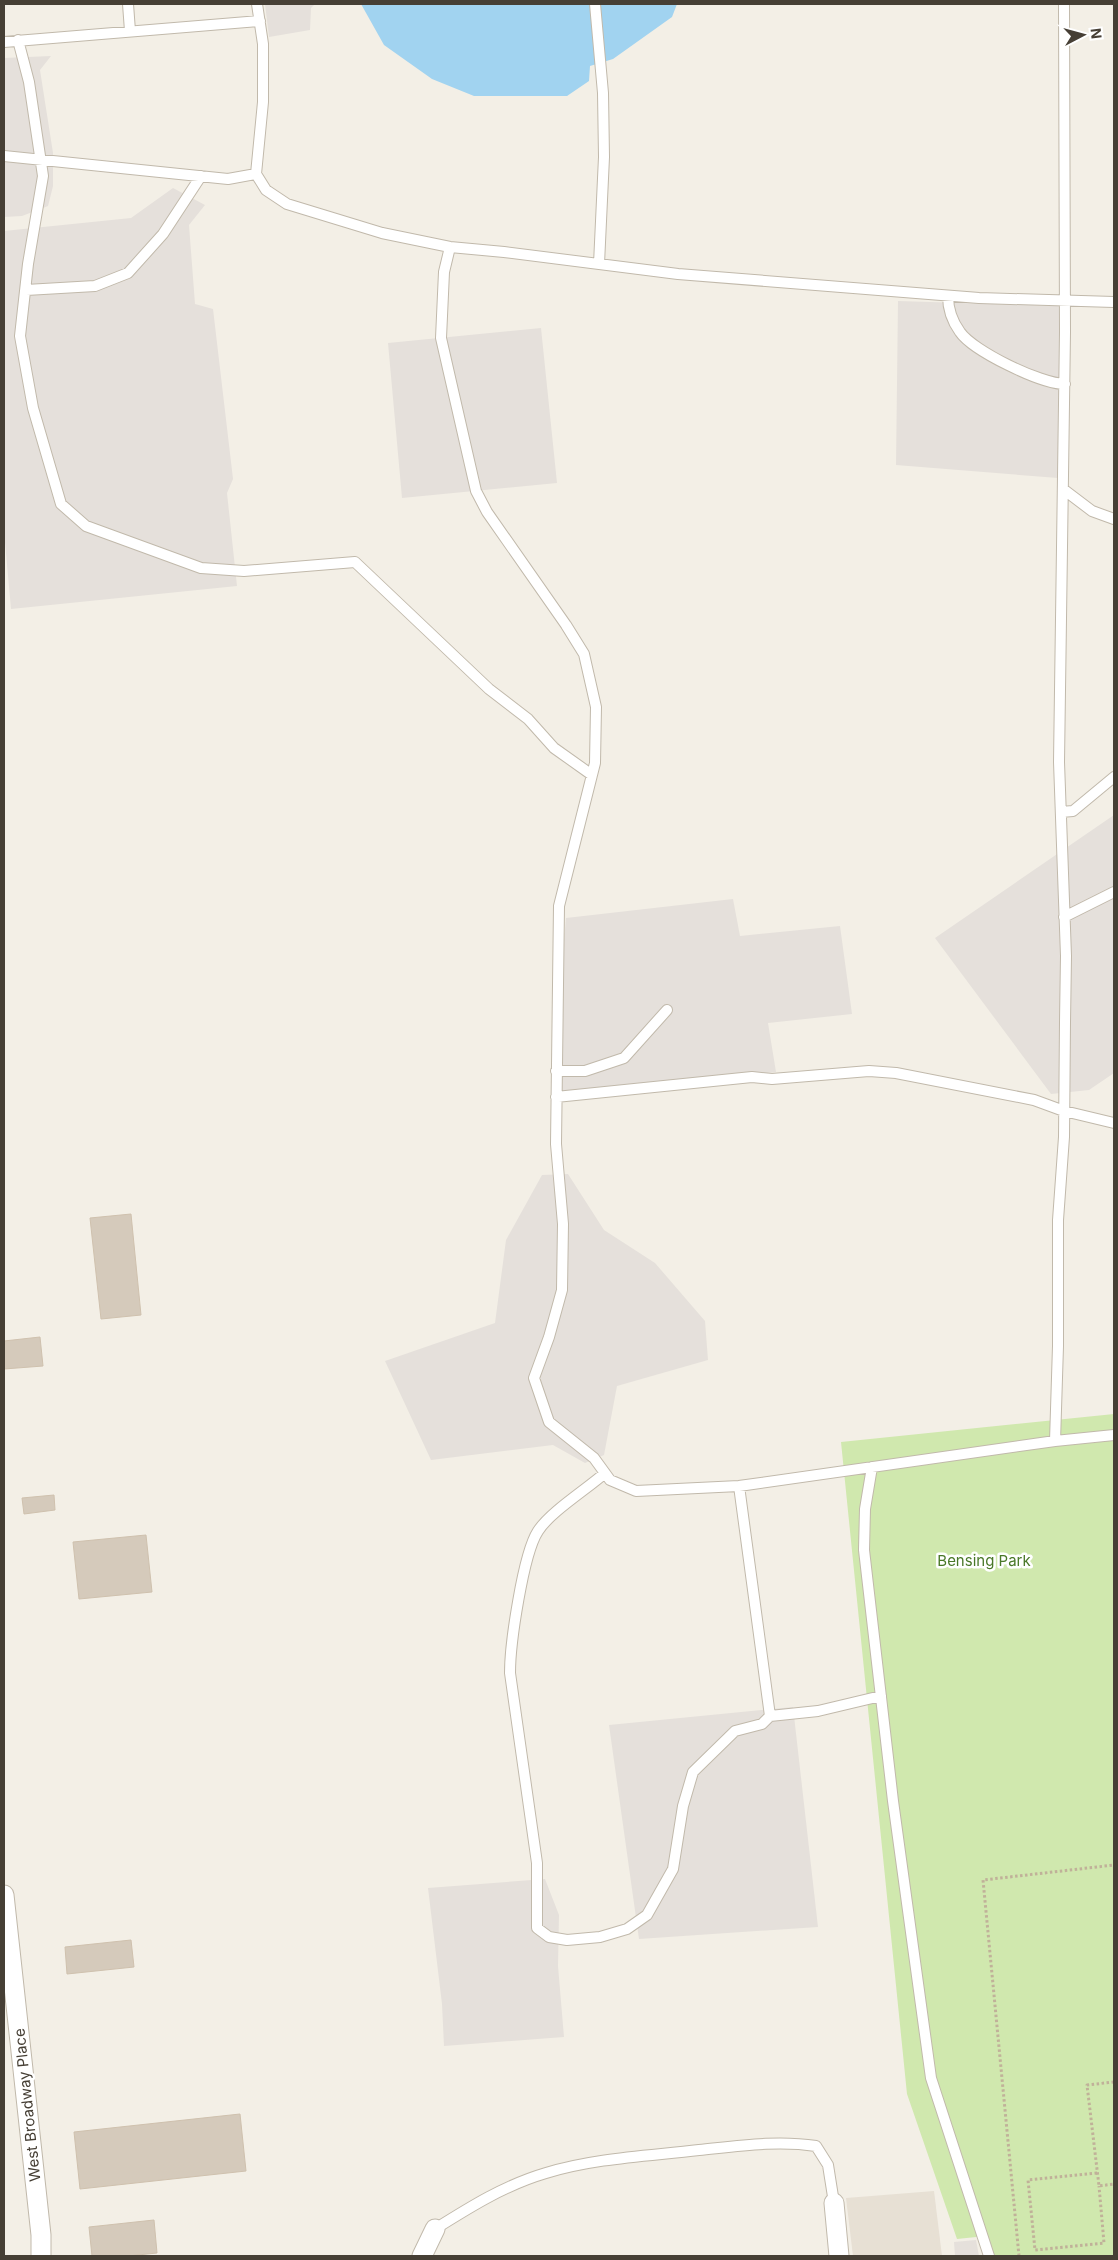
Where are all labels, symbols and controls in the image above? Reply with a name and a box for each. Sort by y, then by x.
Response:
north arrow [1058,10,1108,60]
text: N [1087,27,1105,40]
park label: Bensing Park [937,1551,1031,1570]
street label: West Broadway Place [10,2027,44,2183]

